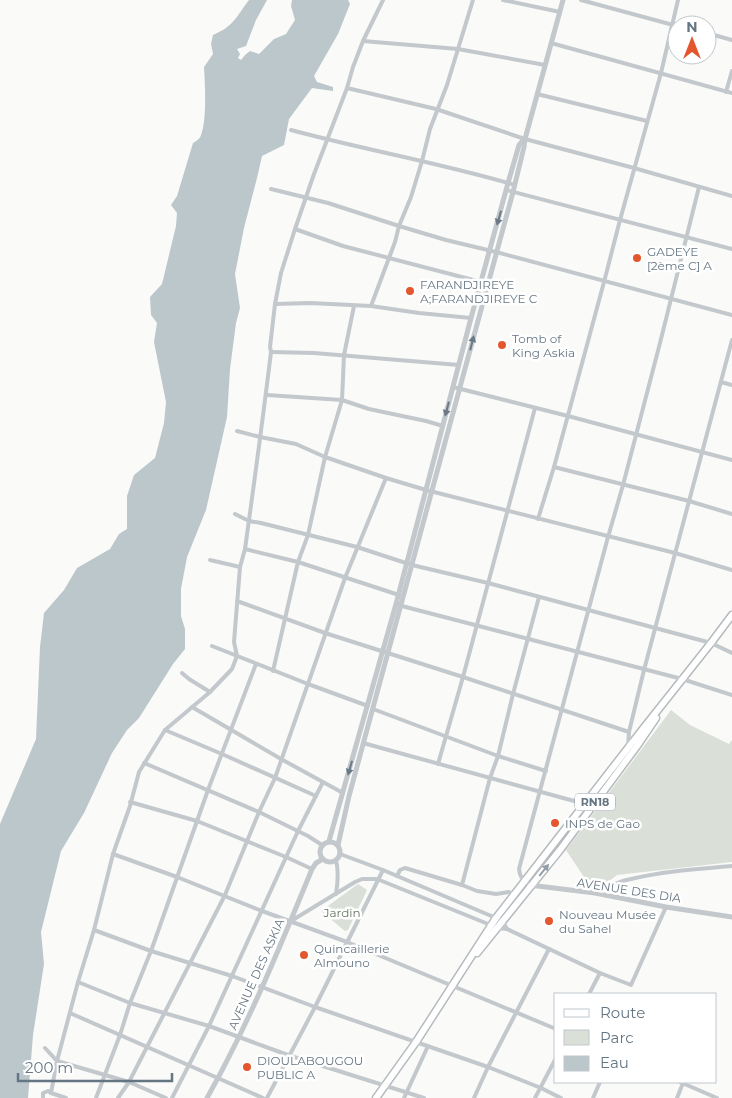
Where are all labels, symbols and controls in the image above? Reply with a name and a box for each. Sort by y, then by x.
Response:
north arrow [667,15,717,65]
text: N [686,18,698,36]
one-way arrow [494,210,502,225]
place label: GADEYE [2ème C] A [647,244,712,273]
marker: GADEYE [2ème C] A [631,252,643,264]
place label: FARANDJIREYE A;FARANDJIREYE C [420,277,538,306]
marker: FARANDJIREYE A;FARANDJIREYE C [404,285,416,297]
place label: Tomb of King Askia [512,331,575,360]
one-way arrow [468,336,476,351]
marker: Tomb of King Askia [496,339,508,351]
one-way arrow [443,401,451,416]
one-way arrow [345,761,353,776]
road number: RN18 [575,794,615,810]
place label: INPS de Gao [565,816,640,831]
marker: INPS de Gao [549,817,561,829]
one-way arrow [538,864,549,877]
street label: AVENUE DES DIA [576,874,683,906]
park label: Jardin [322,905,361,920]
place label: Nouveau Musée du Sahel [559,907,656,936]
marker: Nouveau Musée du Sahel [543,915,555,927]
street label: AVENUE DES ASKIA [225,916,287,1032]
place label: Quincaillerie Almouno [314,941,389,970]
marker: Quincaillerie Almouno [298,949,310,961]
legend [554,993,717,1083]
text: Route [600,1003,645,1022]
text: Parc [600,1028,634,1047]
scale bar [18,1050,171,1082]
place label: DIOULABOUGOU PUBLIC A [257,1053,363,1082]
text: Eau [600,1053,629,1072]
text: 200 m [25,1058,73,1077]
marker: DIOULABOUGOU PUBLIC A [241,1061,253,1073]

